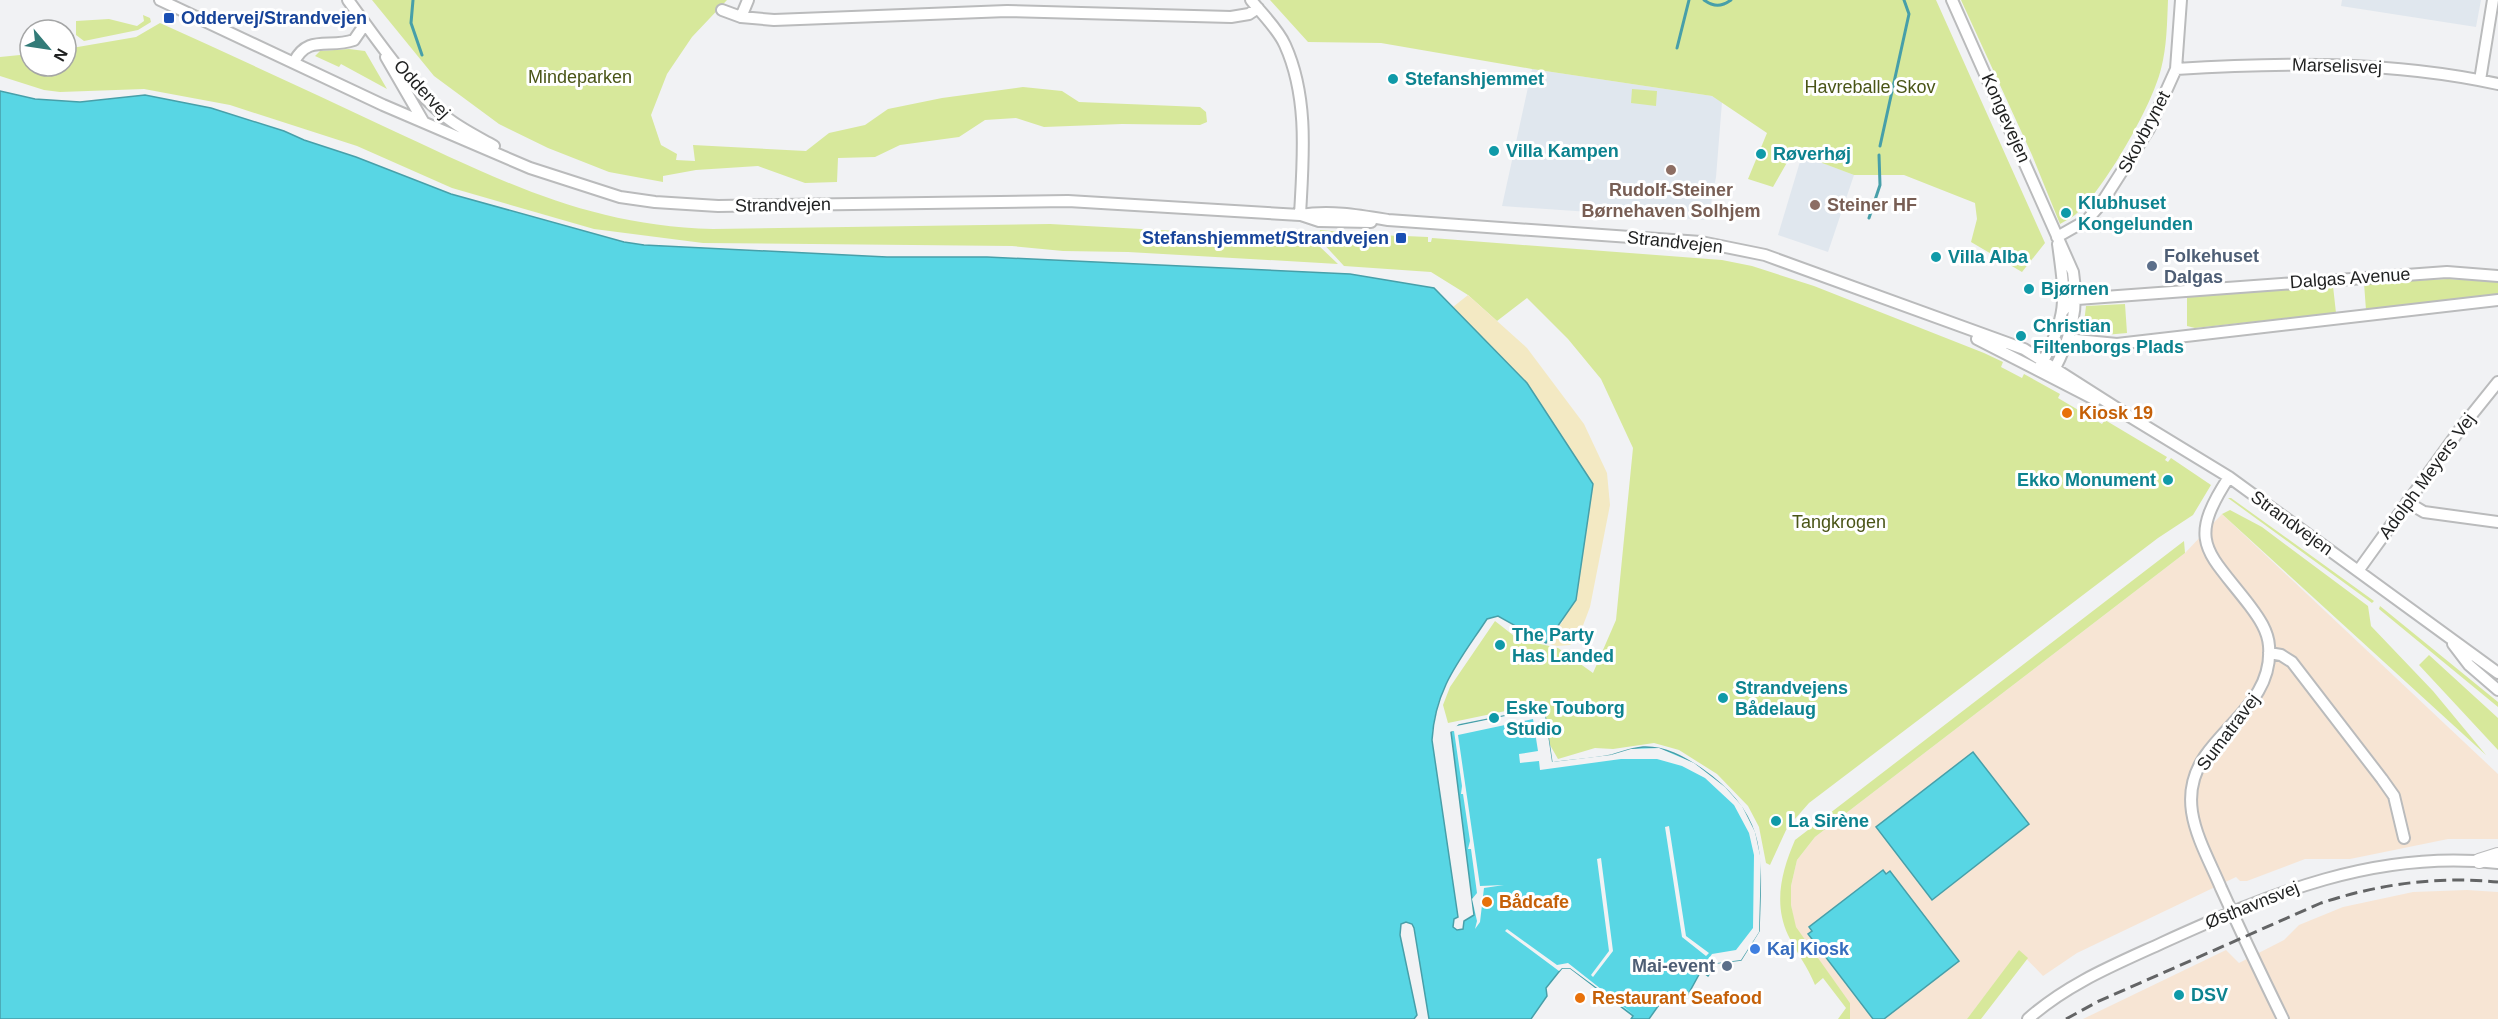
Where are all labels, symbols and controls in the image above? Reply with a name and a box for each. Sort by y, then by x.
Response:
place label: Oddervej/Strandvejen [181,8,367,28]
marker: Oddervej/Strandvejen [162,11,176,25]
north arrow [18,18,78,78]
text: N [50,46,71,64]
street label: Marselisvej [2292,54,2382,78]
street label: Oddervej [390,55,454,123]
park label: Mindeparken [528,67,632,87]
place label: Stefanshjemmet [1405,69,1544,89]
street label: Kongevejen [1978,70,2034,166]
marker: Stefanshjemmet [1386,72,1400,86]
park label: Havreballe Skov [1804,77,1936,97]
street label: Skovbrynet [2114,88,2174,176]
place label: Villa Kampen [1506,141,1619,161]
marker: Villa Kampen [1487,144,1501,158]
place label: Røverhøj [1773,144,1851,164]
marker: Røverhøj [1754,147,1768,161]
marker: Rudolf-Steiner Børnehaven Solhjem [1664,163,1678,177]
place label: Rudolf-Steiner Børnehaven Solhjem [1581,180,1761,221]
place label: Klubhuset Kongelunden [2078,193,2193,234]
street label: Strandvejen [735,194,831,216]
place label: Steiner HF [1827,195,1917,215]
marker: Steiner HF [1808,198,1822,212]
marker: Klubhuset Kongelunden [2059,206,2073,220]
street label: Strandvejen [1626,227,1724,257]
place label: Stefanshjemmet/Strandvejen [1142,228,1389,248]
marker: Stefanshjemmet/Strandvejen [1394,231,1408,245]
place label: Folkehuset Dalgas [2164,246,2259,287]
place label: Villa Alba [1948,247,2029,267]
marker: Villa Alba [1929,250,1943,264]
marker: Folkehuset Dalgas [2145,259,2159,273]
street label: Dalgas Avenue [2289,264,2411,292]
place label: Bjørnen [2041,279,2109,299]
marker: Bjørnen [2022,282,2036,296]
place label: Christian Filtenborgs Plads [2033,316,2184,357]
marker: Christian Filtenborgs Plads [2014,329,2028,343]
place label: Kiosk 19 [2079,403,2153,423]
marker: Kiosk 19 [2060,406,2074,420]
street label: Adolph Meyers Vej [2375,409,2479,543]
place label: Ekko Monument [2017,470,2156,490]
marker: Ekko Monument [2161,473,2175,487]
street label: Strandvejen [2247,487,2337,559]
park label: Tangkrogen [1792,512,1886,532]
place label: The Party Has Landed [1512,625,1614,666]
marker: The Party Has Landed [1493,638,1507,652]
place label: Strandvejens Bådelaug [1735,678,1848,719]
street label: Sumatravej [2193,690,2263,774]
marker: Strandvejens Bådelaug [1716,691,1730,705]
place label: Eske Touborg Studio [1506,698,1625,739]
marker: Eske Touborg Studio [1487,711,1501,725]
place label: La Sirène [1788,811,1869,831]
marker: La Sirène [1769,814,1783,828]
street label: Østhavnsvej [2202,877,2302,933]
place label: Bådcafe [1499,892,1569,912]
marker: Bådcafe [1480,895,1494,909]
place label: Kaj Kiosk [1767,939,1850,959]
marker: Kaj Kiosk [1748,942,1762,956]
place label: Mai-event [1632,956,1715,976]
marker: Mai-event [1720,959,1734,973]
place label: DSV [2191,985,2228,1005]
place label: Restaurant Seafood [1592,988,1762,1008]
marker: DSV [2172,988,2186,1002]
marker: Restaurant Seafood [1573,991,1587,1005]

